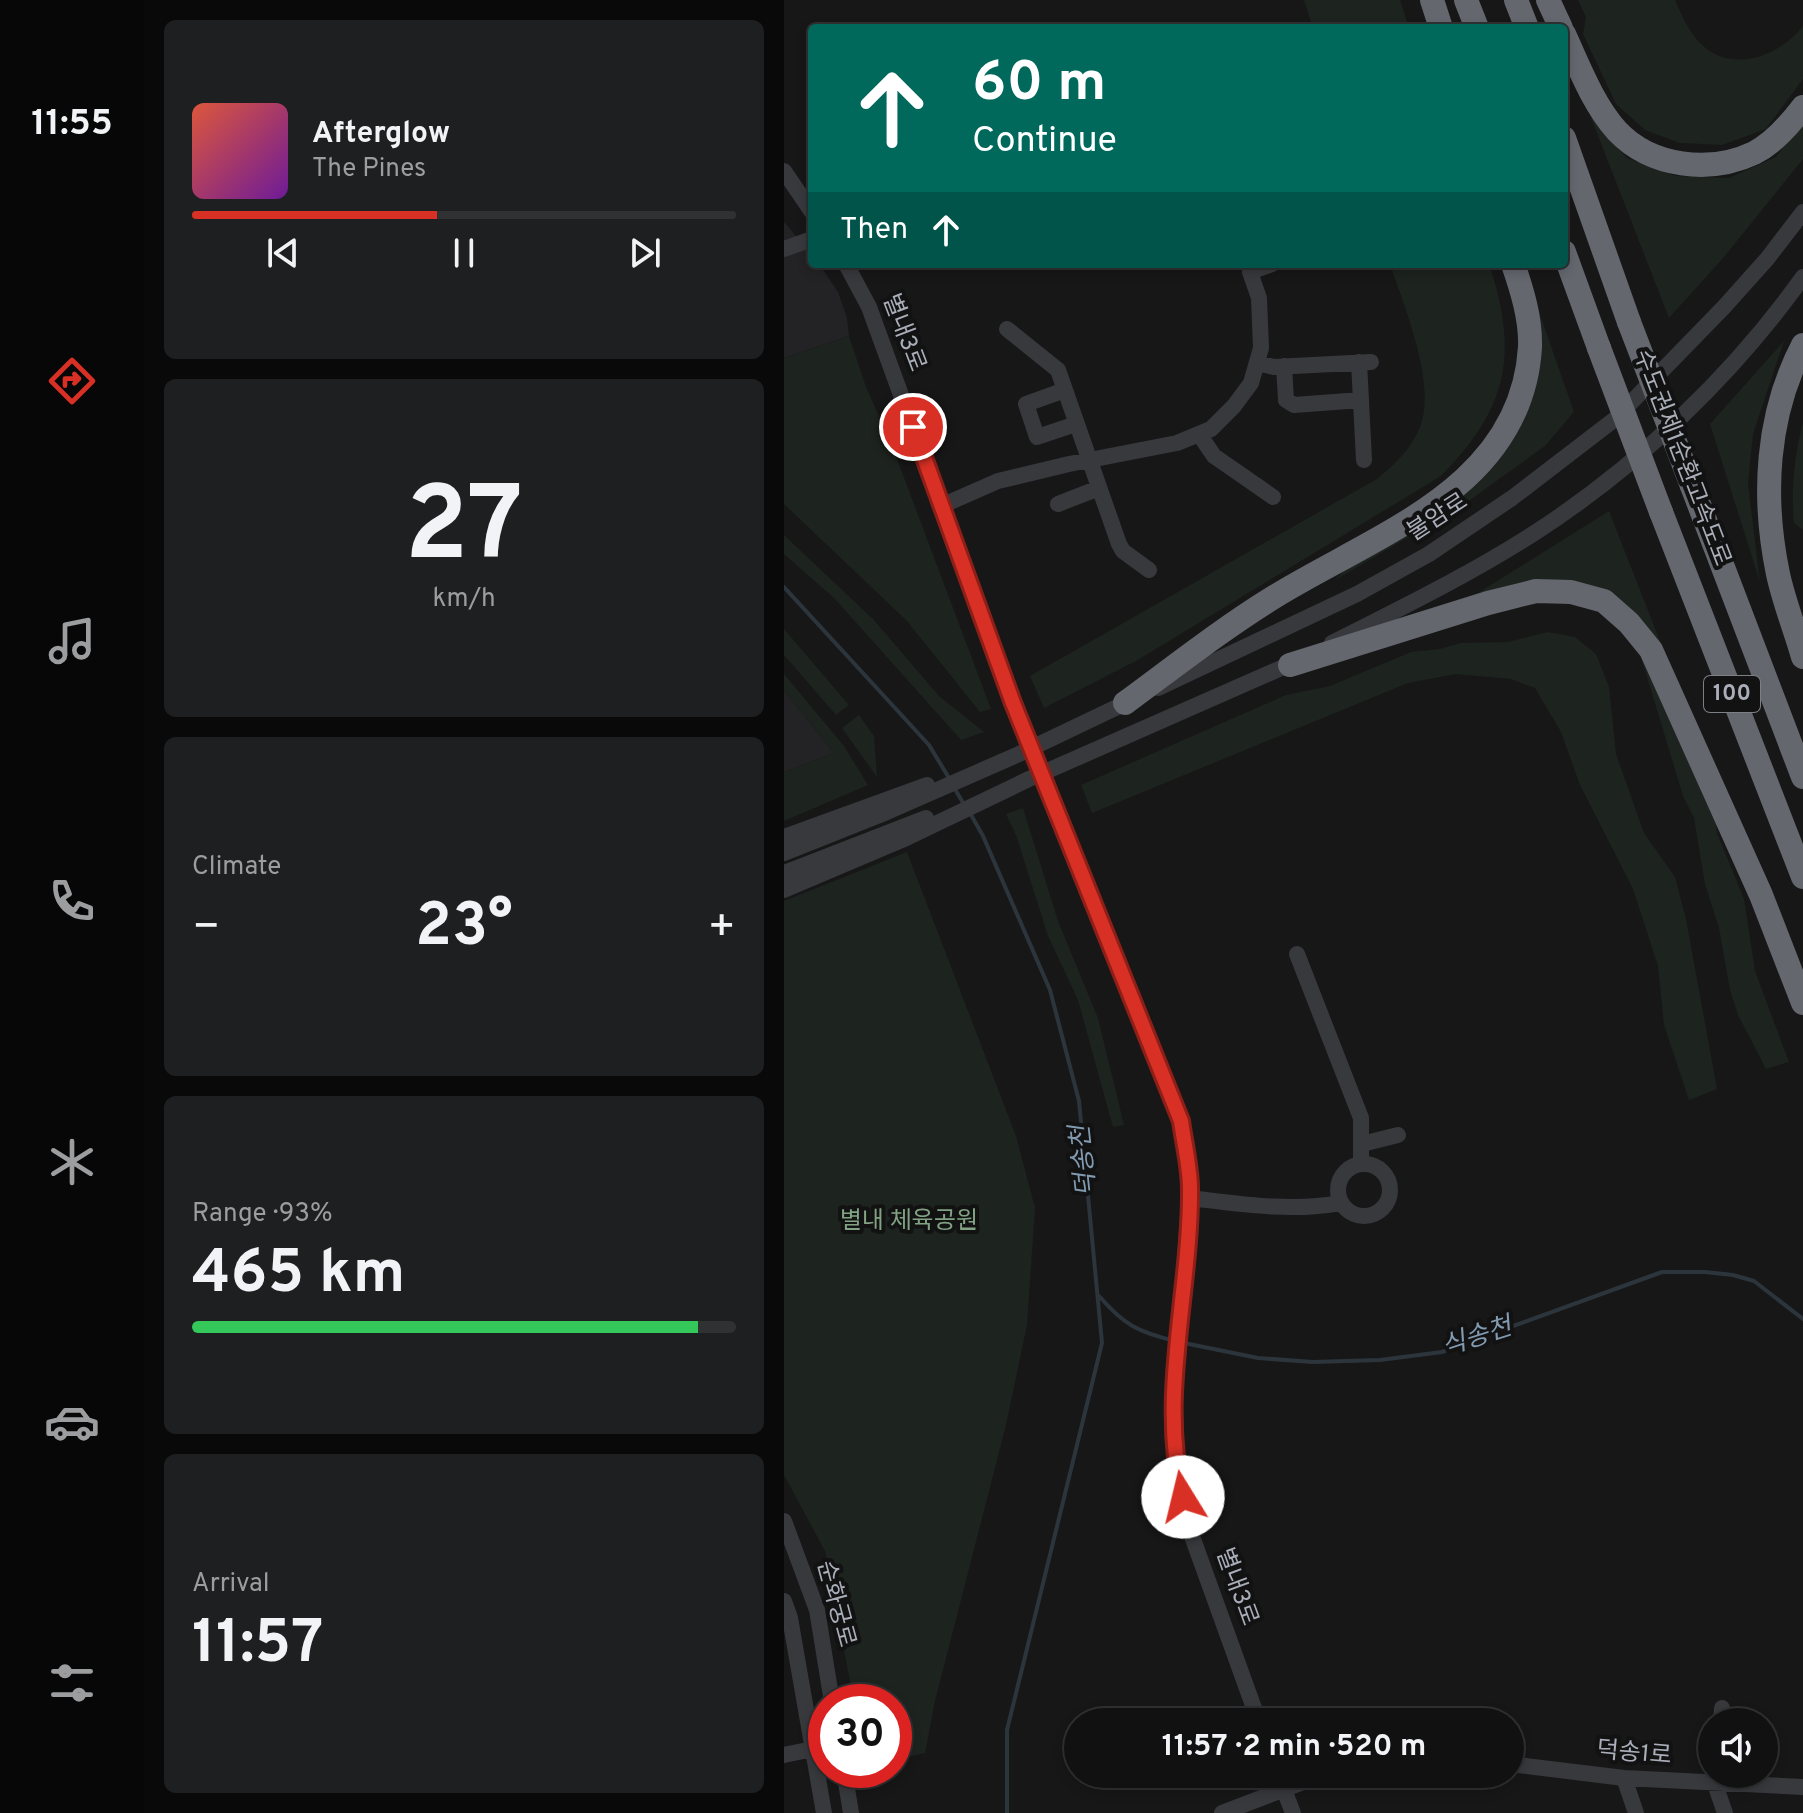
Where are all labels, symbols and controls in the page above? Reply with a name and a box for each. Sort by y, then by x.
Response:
text: 60 m [972,50,1106,120]
icon: ahead [840,56,944,160]
text: 11:55 [31,102,113,148]
text: Afterglow [312,116,450,153]
text: Continue [972,119,1117,165]
text: The Pines [312,153,426,186]
icon: ahead [924,208,968,252]
text: Then [840,212,908,249]
icon: previous [261,231,305,275]
icon: pause [442,231,486,275]
icon: next [623,231,667,275]
street label: 별내3로 [875,290,931,376]
street label: 수도권제1순환고속도로 [1626,345,1736,571]
icon: directions [44,353,100,409]
pin [879,393,947,461]
icon: arrive [891,405,935,449]
text: 27 [405,465,523,597]
street label: 불암로 [1402,487,1474,549]
text: km/h [432,583,496,616]
icon: music [44,613,100,669]
road number: 100 [1704,676,1760,712]
text: Climate [192,851,281,884]
icon: phone [44,873,100,929]
text: 23° [415,891,513,967]
text: − [192,901,220,957]
text: + [708,901,736,957]
water label: 덕송천 [1065,1121,1105,1198]
icon: climate [44,1134,100,1190]
text: Range · 93% [192,1198,333,1231]
park label: 별내 체육공원 [840,1207,978,1237]
text: 465 km [192,1238,405,1314]
water label: 식송천 [1438,1310,1519,1365]
icon: car [44,1394,100,1450]
position arrow [1141,1455,1225,1539]
street label: 별내3로 [1208,1544,1264,1630]
street label: 순화궁로 [809,1557,861,1651]
text: Arrival [192,1568,270,1601]
text: 11:57 [192,1608,323,1684]
icon: filters [44,1655,100,1711]
speed limit sign: 30 [808,1684,912,1788]
map controls [1698,1708,1778,1788]
button: sound [1698,1708,1778,1788]
text: 11:57 · 2 min · 520 m [1162,1729,1426,1766]
street label: 덕송1로 [1595,1736,1673,1772]

